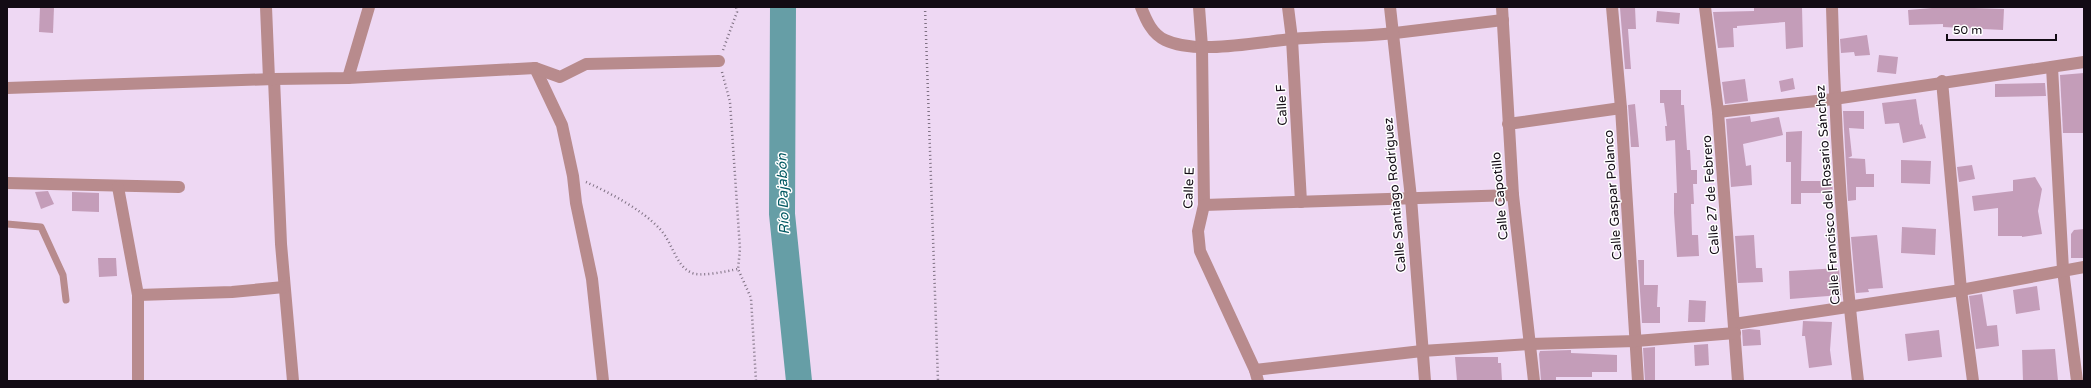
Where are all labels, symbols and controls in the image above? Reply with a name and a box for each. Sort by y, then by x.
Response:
scale bar [1947,16,2056,42]
text: 50 m [1953,23,1982,37]
street label: Calle F [1273,84,1291,126]
street label: Calle Francisco del Rosario Sánchez [1812,85,1844,305]
street label: Calle Santiago Rodríguez [1380,117,1410,273]
street label: Calle Gaspar Polanco [1600,129,1626,261]
street label: Calle 27 de Febrero [1699,135,1723,255]
street label: Calle Capotillo [1488,151,1512,241]
water label: Río Dajabón [773,153,793,235]
street label: Calle E [1180,167,1198,209]

